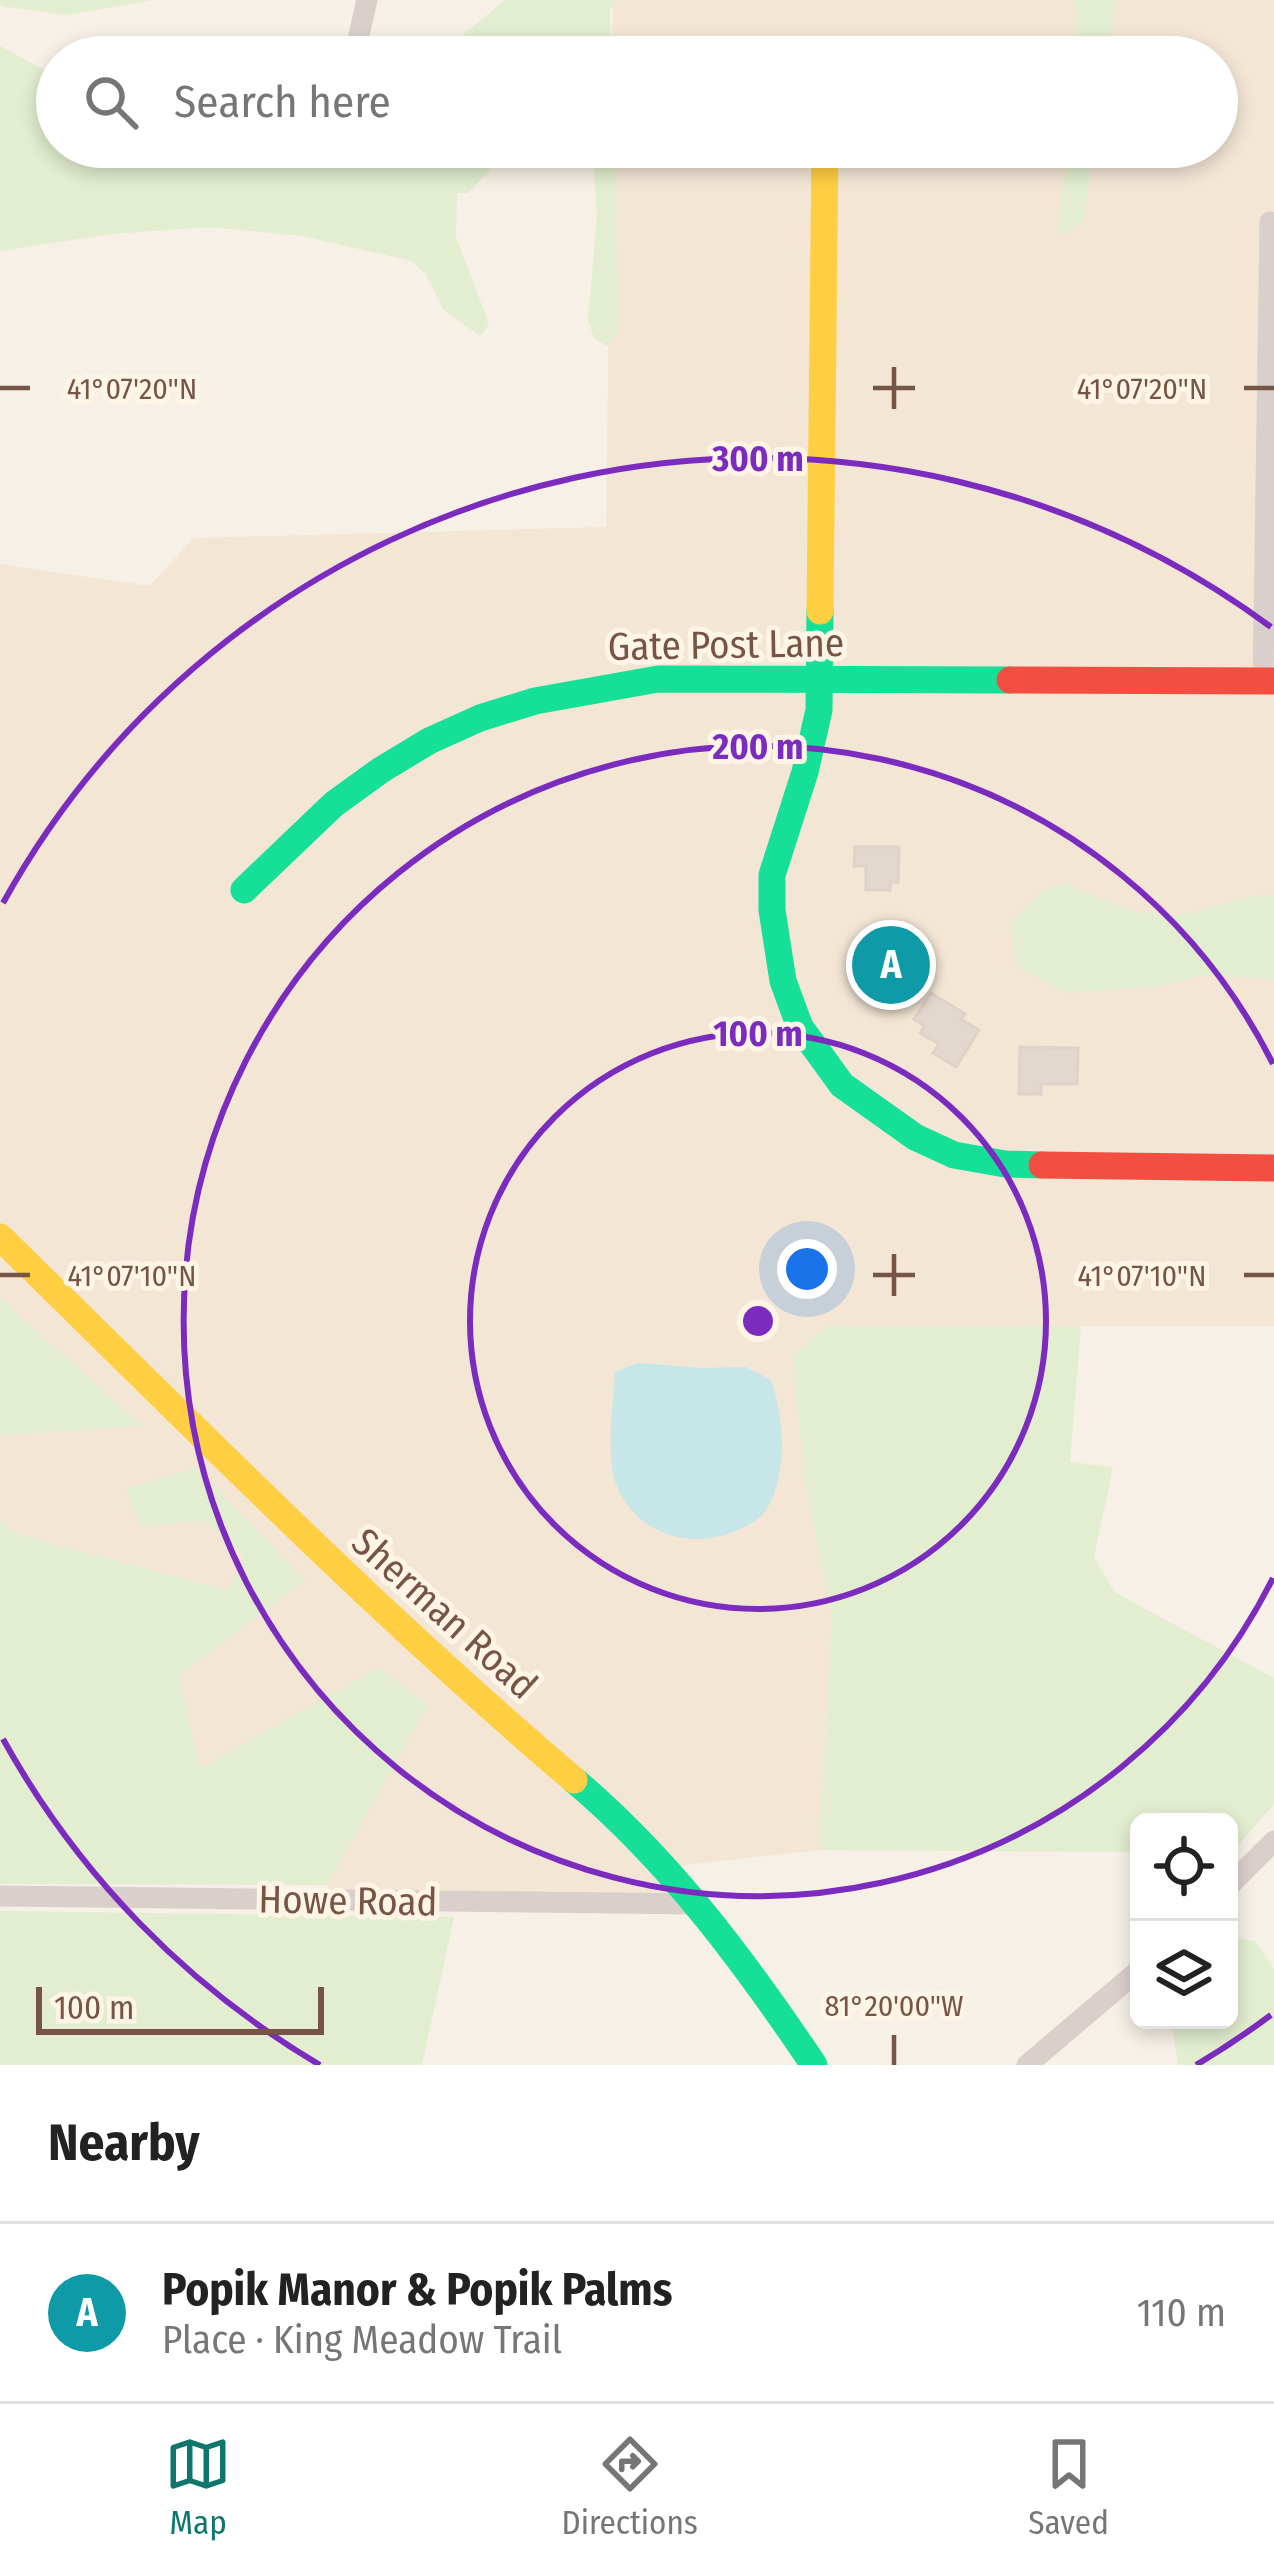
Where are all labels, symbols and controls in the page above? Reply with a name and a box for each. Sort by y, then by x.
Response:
search box [36,36,1238,168]
icon: search [78,69,144,135]
text: Search here [174,75,391,129]
text: 41°07'20"N [67,371,197,407]
text: 41°07'20"N [1077,371,1207,407]
text: 300 m [711,437,804,481]
street label: Gate Post Lane [607,620,845,670]
text: 200 m [712,725,803,769]
pin: A [852,920,930,1010]
text: 100 m [713,1012,803,1056]
your location [777,1239,837,1299]
text: 41°07'10"N [68,1258,196,1294]
text: 41°07'10"N [1078,1258,1206,1294]
centre of rings [737,1300,779,1342]
street label: Sherman Road [343,1519,546,1709]
map controls [1130,1813,1238,2029]
button: locate [1130,1813,1238,1921]
street label: Howe Road [258,1876,438,1926]
button: layers [1130,1921,1238,2029]
scale bar [36,1981,324,2034]
text: 100 m [54,1988,134,2028]
text: 81°20'00"W [824,1988,964,2024]
text: Nearby [48,2112,200,2174]
text: Popik Manor & Popik Palms [162,2263,672,2317]
text: A [76,2290,98,2336]
text: 110 m [1137,2290,1226,2336]
text: Place · King Meadow Trail [162,2317,562,2363]
tab: Map [165,2431,231,2543]
tab: Directions [561,2431,698,2543]
tab: Saved [1028,2431,1109,2543]

